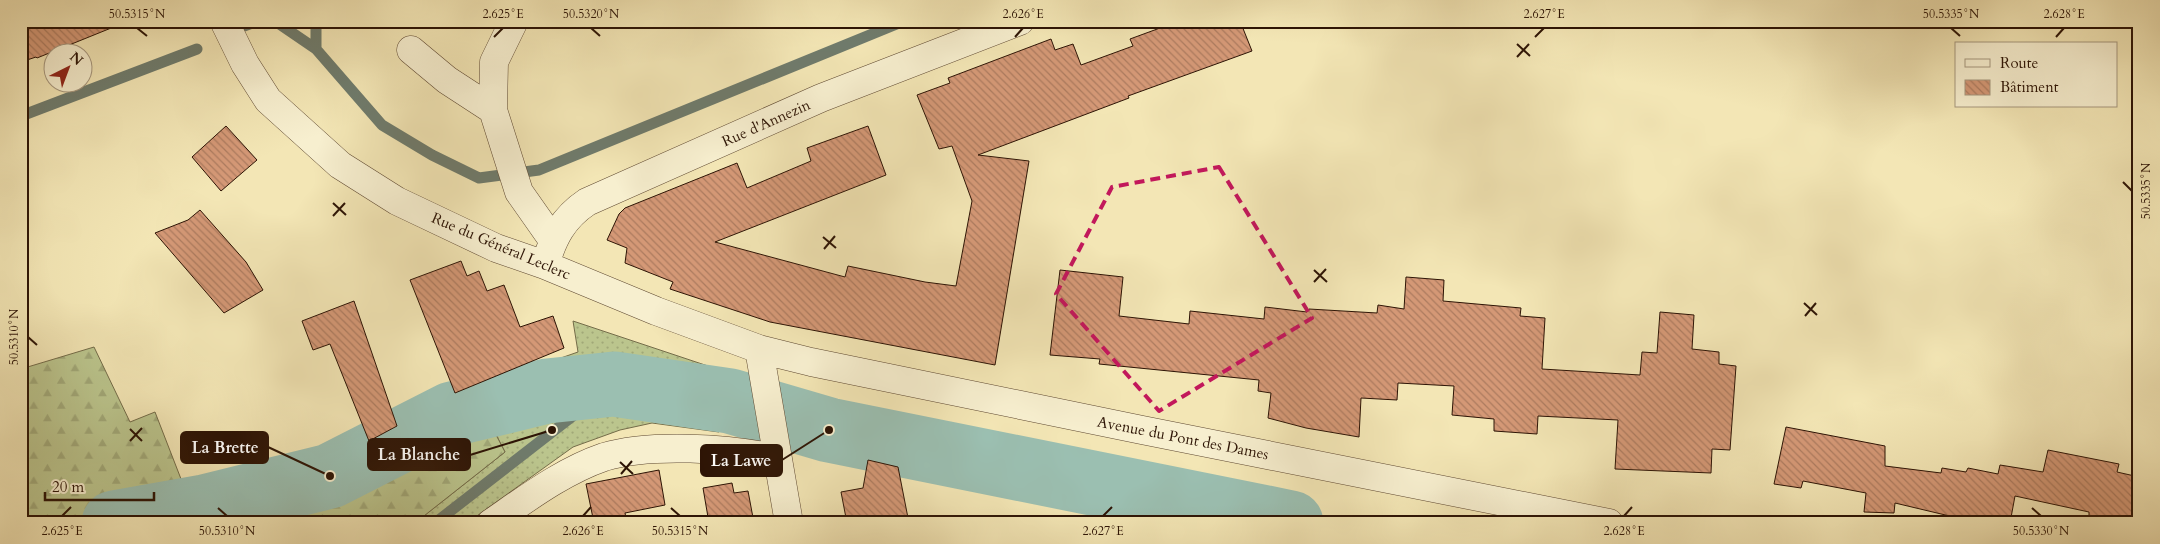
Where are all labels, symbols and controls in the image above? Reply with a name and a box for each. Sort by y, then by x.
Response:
text: 50.5315°N [109,6,166,22]
text: 2.625°E [482,6,524,22]
text: 50.5320°N [563,6,620,22]
text: 2.626°E [1002,6,1044,22]
text: 2.627°E [1523,6,1565,22]
text: 50.5335°N [1923,6,1980,22]
text: 2.628°E [2043,6,2085,22]
north arrow [42,42,92,92]
legend [1955,42,2118,108]
text: N [65,48,87,70]
text: Route [2000,53,2038,73]
text: Bâtiment [2000,77,2059,97]
street label: Rue d'Annezin [719,94,814,151]
text: 50.5335°N [2138,162,2154,219]
street label: Rue du Général Leclerc [428,208,574,284]
text: 50.5310°N [6,308,22,365]
street label: Avenue du Pont des Dames [1096,412,1270,464]
callout: La Brette [181,432,268,463]
text: La Brette [191,437,259,459]
callout: La Blanche [368,439,470,470]
text: La Blanche [378,444,460,466]
callout: La Lawe [701,445,782,476]
text: La Lawe [711,450,771,472]
scale bar [45,469,154,501]
text: 20 m [52,477,84,497]
text: 2.625°E [41,523,83,539]
text: 50.5310°N [199,523,256,539]
text: 2.626°E [562,523,604,539]
text: 50.5315°N [652,523,709,539]
text: 2.627°E [1082,523,1124,539]
text: 2.628°E [1603,523,1645,539]
text: 50.5330°N [2013,523,2070,539]

